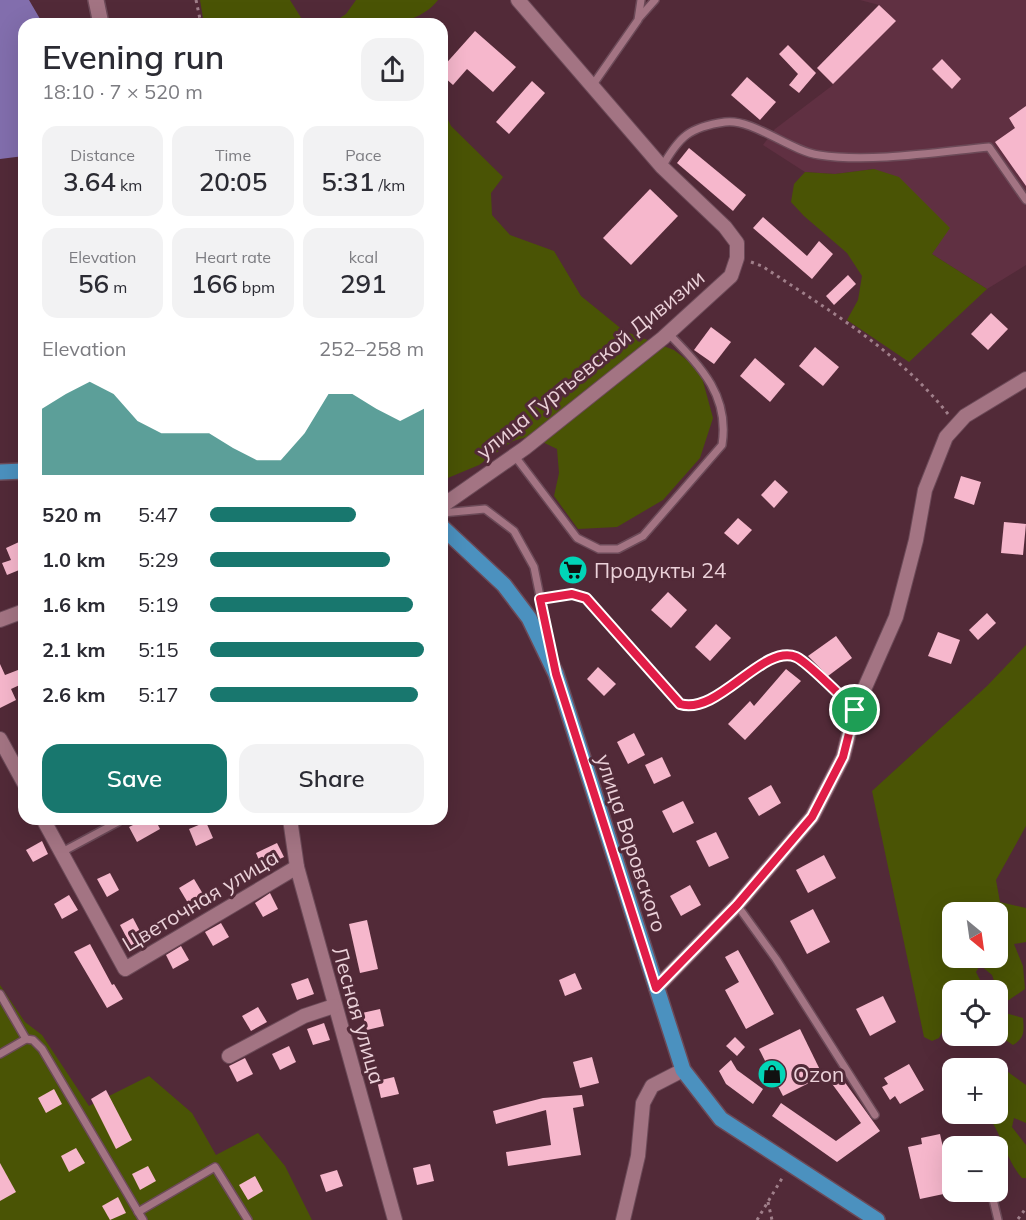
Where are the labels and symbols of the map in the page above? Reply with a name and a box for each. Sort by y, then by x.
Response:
street label: улица Гуртьевской Дивизии [471,264,709,464]
supermarket icon: Продукты 24 [557,554,589,586]
place label: Продукты 24 [594,557,727,583]
pin [829,684,880,735]
street label: улица Воровского [591,751,673,935]
street label: Цветочная улица [117,843,283,957]
north arrow [942,902,1008,968]
street label: Лесная улица [327,943,391,1087]
shop icon: Ozon [756,1058,788,1090]
place label: Ozon [793,1061,844,1087]

